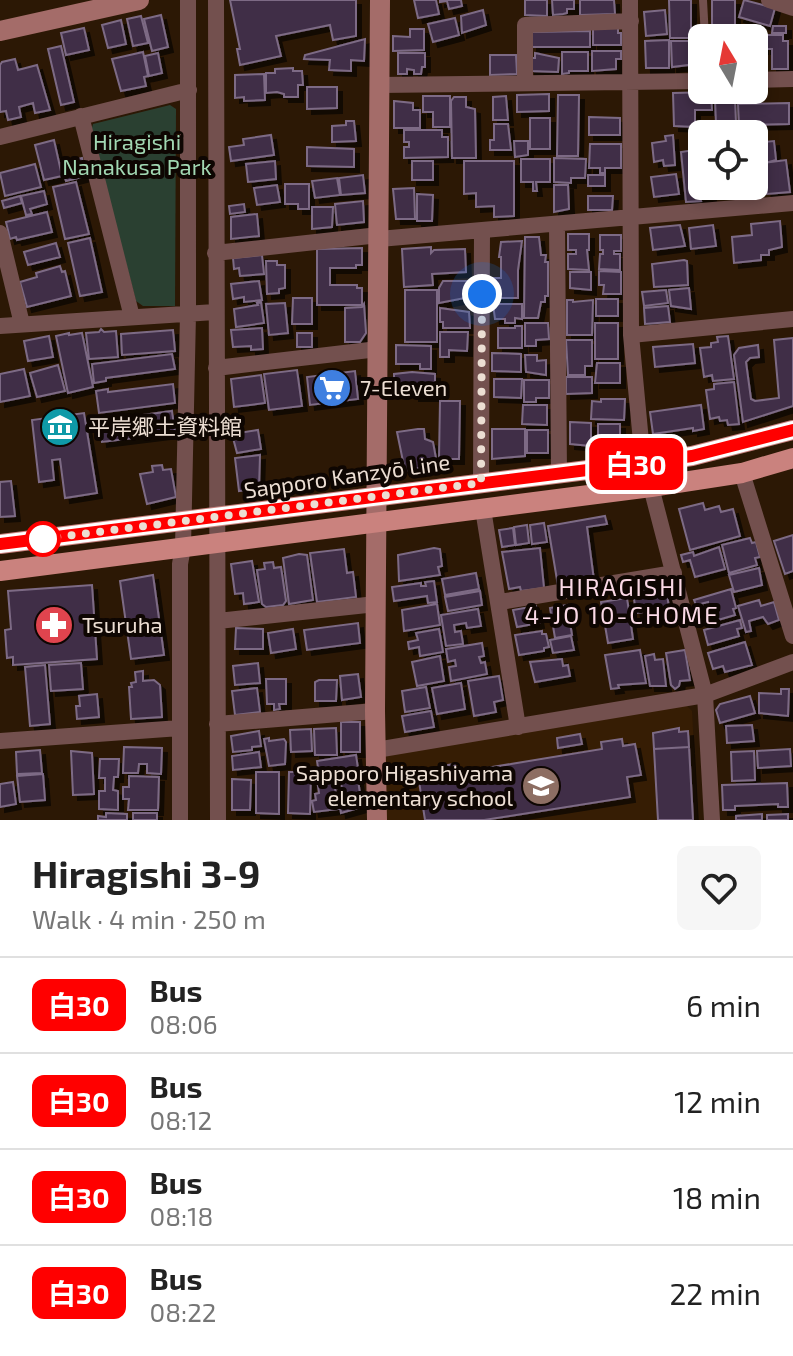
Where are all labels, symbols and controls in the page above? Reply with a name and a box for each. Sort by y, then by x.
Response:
north arrow [688,24,768,104]
map controls [688,24,768,200]
button: locate [688,120,768,200]
park label: Hiragishi Nanakusa Park [62,128,212,179]
your location [462,274,502,314]
supermarket icon: 7-Eleven [311,367,353,409]
place label: 7-Eleven [360,374,447,400]
museum icon: 平岸郷土資料館 [39,406,81,448]
place label: 平岸郷土資料館 [88,413,242,439]
line badge: 白30 [590,438,682,490]
text: 白30 [605,447,667,481]
street label: Sapporo Kanzyō Line [242,448,452,502]
unlabelled marker [26,522,60,556]
district label: HIRAGISHI 4-JO 10-CHOME [524,572,720,629]
pharmacy icon: Tsuruha [33,604,75,646]
place label: Tsuruha [82,611,163,637]
place label: Sapporo Higashiyama elementary school [296,759,513,810]
school or university icon: Sapporo Higashiyama elementary school [520,765,562,807]
button: heart [677,846,761,930]
text: Hiragishi 3-9 [32,850,261,896]
text: Walk · 4 min · 250 m [32,903,266,934]
text: Bus [150,972,202,1008]
text: 6 min [686,987,761,1023]
text: 白30 [48,988,110,1022]
text: 08:06 [150,1008,218,1039]
text: Bus [150,1068,202,1104]
text: 12 min [674,1083,761,1119]
text: 白30 [48,1084,110,1118]
text: 08:12 [150,1104,212,1135]
text: Bus [150,1164,202,1200]
text: 18 min [673,1179,761,1215]
text: 白30 [48,1180,110,1214]
text: 08:18 [150,1200,213,1231]
text: Bus [150,1260,202,1296]
text: 22 min [669,1275,761,1311]
text: 白30 [48,1276,110,1310]
text: 08:22 [150,1296,216,1327]

